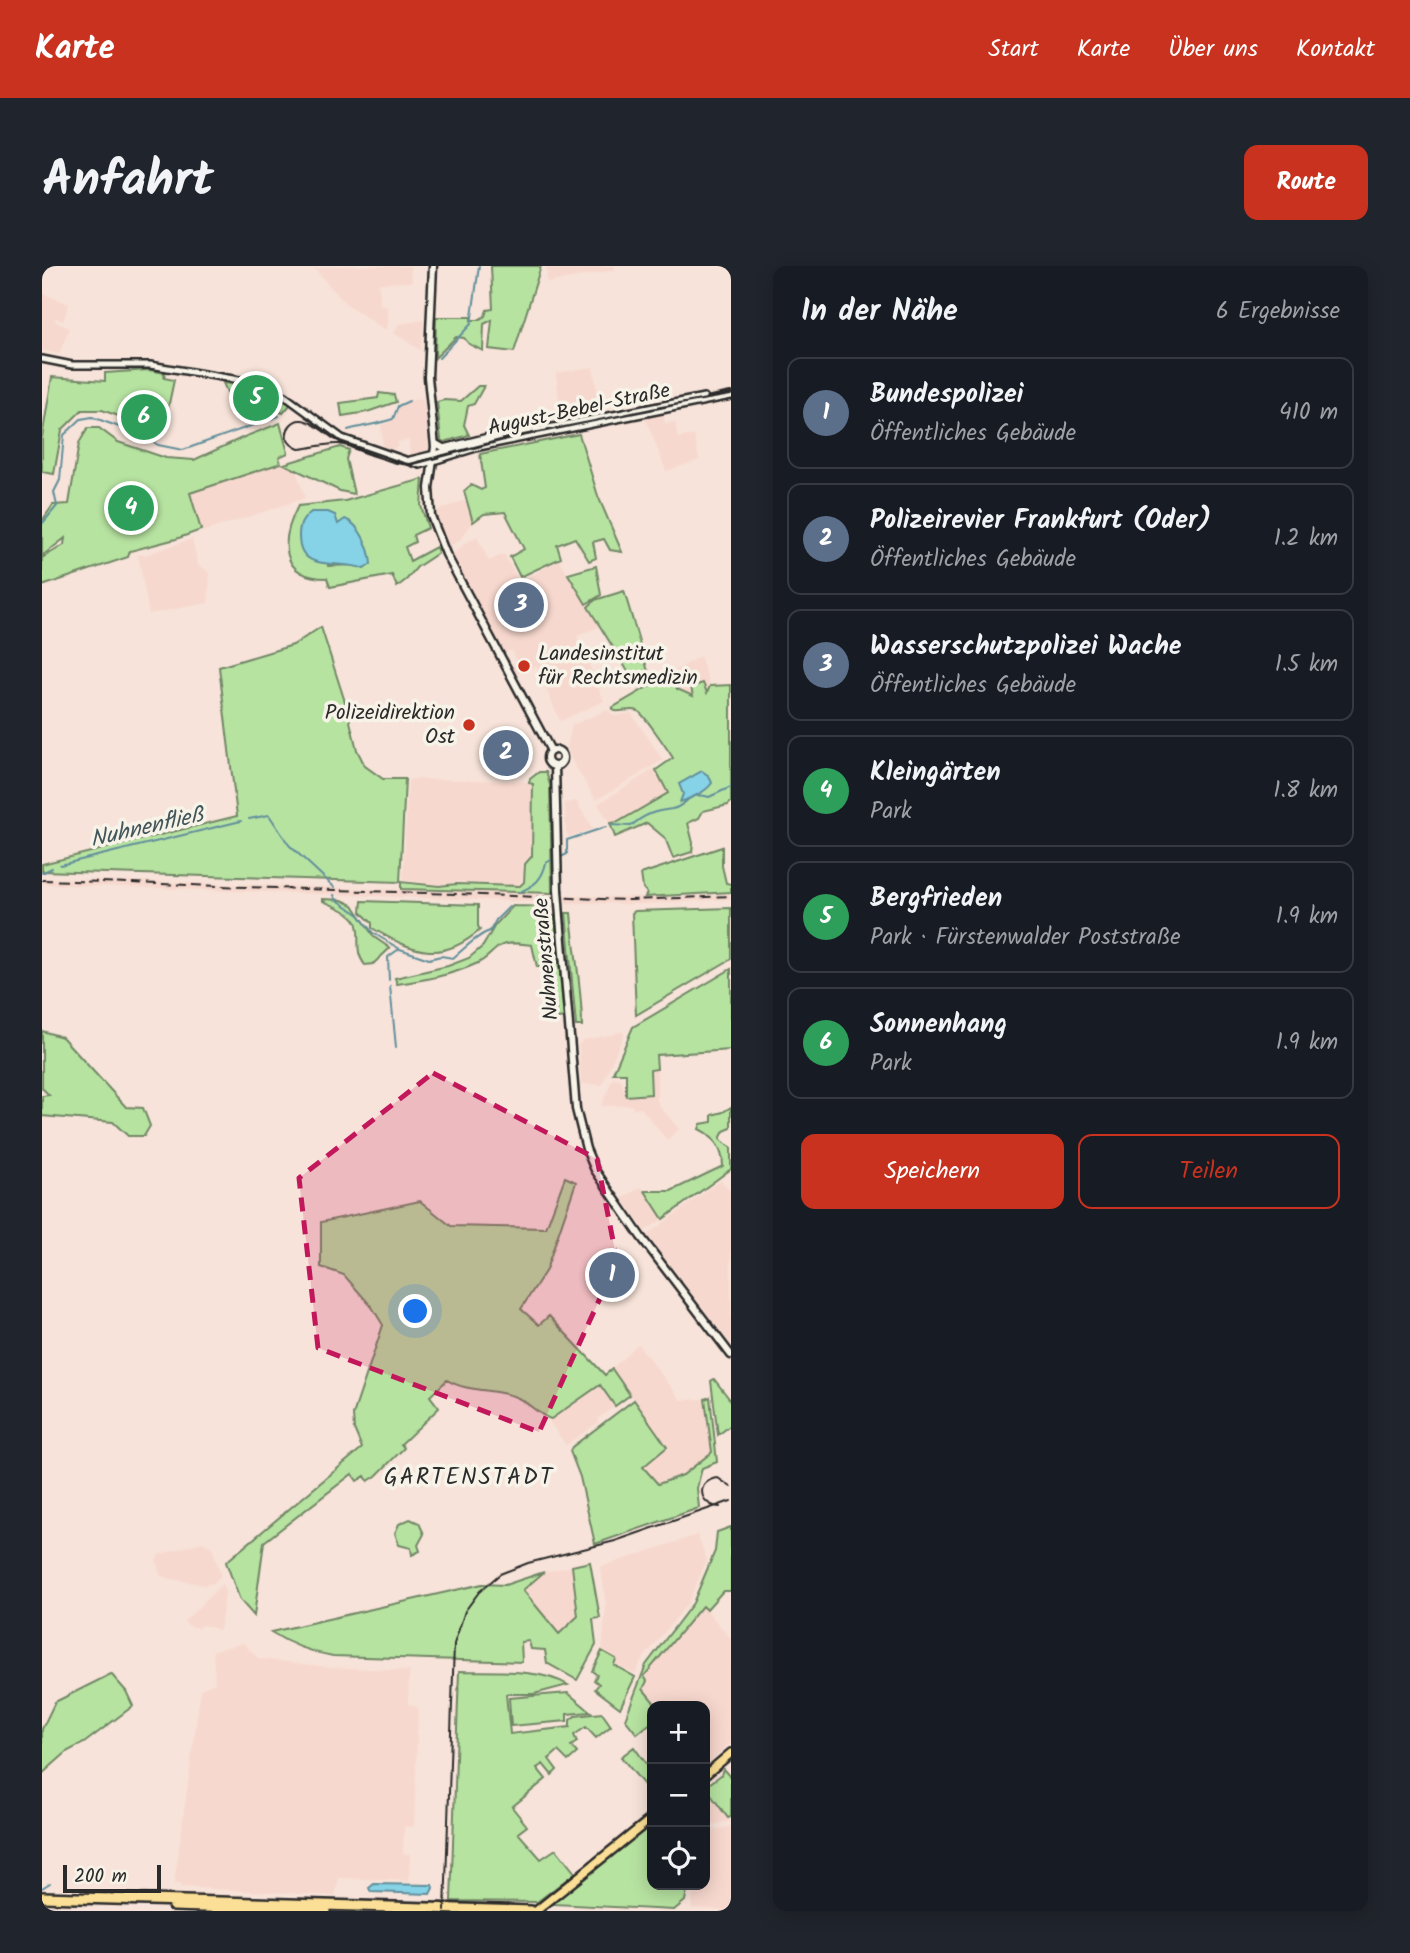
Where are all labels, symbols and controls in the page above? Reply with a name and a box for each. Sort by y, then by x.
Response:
text: Karte [35,23,115,76]
text: Start [988,30,1039,69]
text: Karte [1077,30,1130,69]
text: Über uns [1168,30,1258,69]
text: Kontakt [1296,30,1375,69]
text: Anfahrt [42,143,214,221]
button: Route [1244,145,1368,220]
text: In der Nähe [801,288,958,336]
text: 6 Ergebnisse [1216,294,1340,330]
pin: 5 [233,372,279,424]
street label: August-Bebel-Straße [485,374,674,445]
text: Bundespolizei [870,374,1024,416]
pin: 6 [121,391,167,443]
text: 1 [823,395,829,431]
text: 410 m [1279,395,1338,431]
text: Öffentliches Gebäude [870,416,1076,452]
pin: 4 [108,482,154,534]
text: Polizeirevier Frankfurt (Oder) [870,500,1211,542]
text: 2 [819,521,833,557]
text: 1.2 km [1274,521,1338,557]
text: Öffentliches Gebäude [870,542,1076,578]
pin: 3 [498,579,544,631]
text: Wasserschutzpolizei Wache [870,626,1182,668]
place label: Landesinstitut für Rechtsmedizin [538,638,698,695]
text: 3 [820,647,832,683]
text: 1.5 km [1275,647,1338,683]
marker: Landesinstitut für Rechtsmedizin [516,658,532,674]
text: Öffentliches Gebäude [870,668,1076,704]
place label: Polizeidirektion Ost [325,697,456,754]
marker: Polizeidirektion Ost [461,717,477,733]
pin: 2 [483,727,529,779]
text: Kleingärten [870,752,1001,794]
text: 4 [820,773,832,809]
text: 1.8 km [1273,773,1338,809]
text: Park [870,794,912,830]
water label: Nuhnenfließ [87,797,210,859]
text: Bergfrieden [870,878,1002,920]
street label: Nuhnenstraße [525,896,569,1022]
text: 5 [820,899,832,935]
text: 1.9 km [1276,899,1338,935]
text: Park · Fürstenwalder Poststraße [870,920,1181,956]
text: Sonnenhang [870,1004,1007,1046]
text: 6 [820,1025,832,1061]
text: 1.9 km [1276,1025,1338,1061]
text: Park [870,1046,912,1082]
button: Speichern [801,1134,1064,1209]
button: Teilen [1078,1134,1340,1209]
pin: 1 [589,1249,635,1301]
your location [398,1294,432,1328]
district label: GARTENSTADT [384,1460,554,1496]
map controls [647,1701,710,1890]
button: + [647,1701,710,1764]
button: − [647,1764,710,1827]
button: locate [647,1827,710,1890]
scale bar [63,1862,161,1894]
text: 200 m [74,1862,127,1892]

